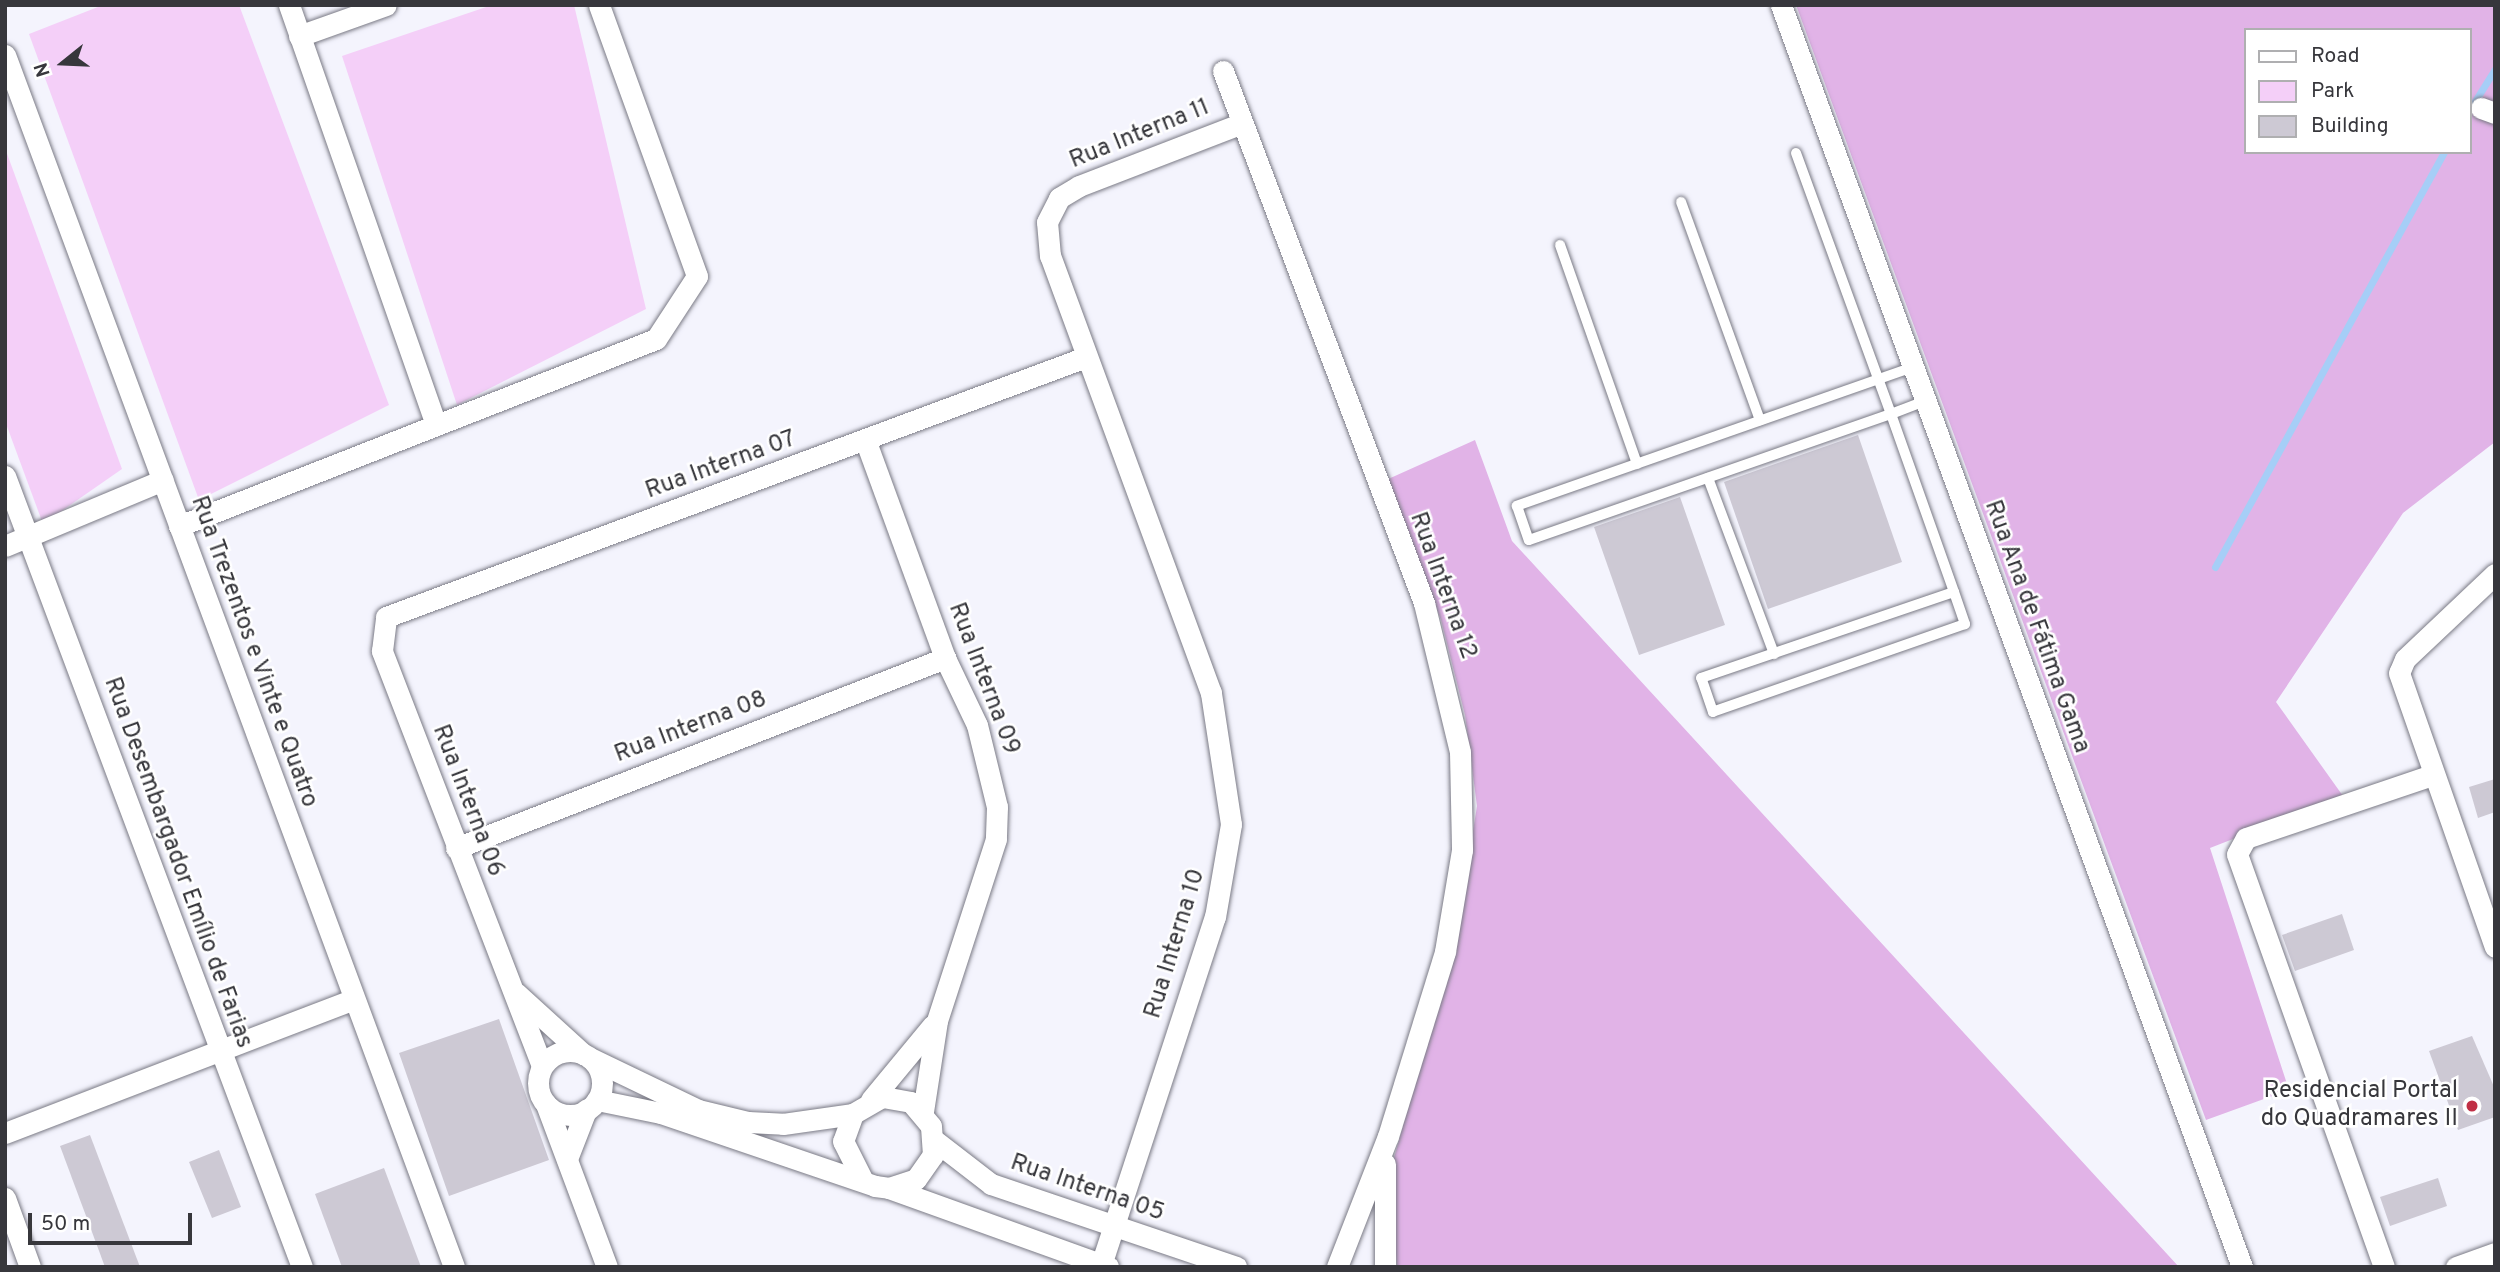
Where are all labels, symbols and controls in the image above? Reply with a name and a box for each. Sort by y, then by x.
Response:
north arrow [28,28,98,98]
legend [2244,28,2472,154]
text: Road [2311,43,2360,70]
text: N [30,59,57,80]
text: Park [2311,78,2354,105]
street label: Rua Interna 11 [1066,94,1214,176]
text: Building [2311,113,2389,140]
street label: Rua Interna 07 [642,425,800,507]
street label: Rua Trezentos e Vinte e Quatro [183,492,323,812]
street label: Rua Ana de Fátima Gama [1977,496,2095,758]
street label: Rua Interna 12 [1402,509,1482,663]
street label: Rua Interna 09 [941,599,1025,759]
street label: Rua Desembargador Emílio de Farias [96,674,258,1052]
street label: Rua Interna 08 [611,686,771,770]
street label: Rua Interna 06 [425,721,509,881]
street label: Rua Interna 10 [1140,866,1212,1022]
place label: Residencial Portal do Quadramares II [2261,1078,2458,1134]
marker: Residencial Portal do Quadramares II [2464,1098,2480,1114]
street label: Rua Interna 05 [1006,1149,1168,1229]
scale bar [32,1198,196,1242]
text: 50 m [41,1211,90,1238]

